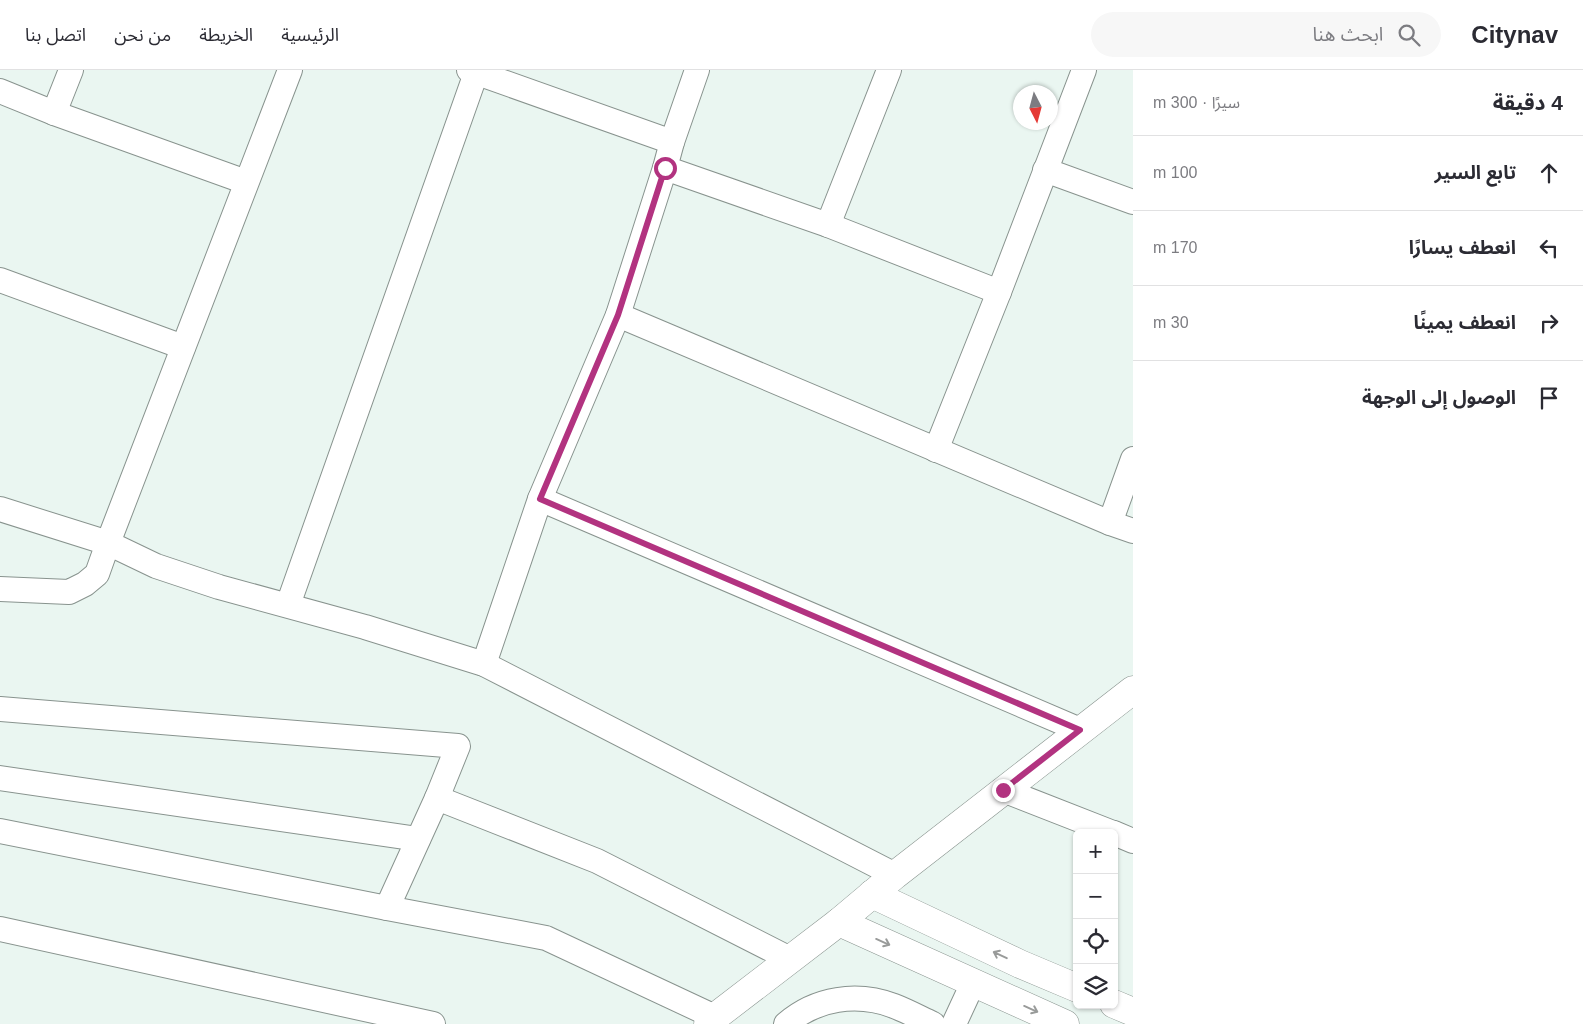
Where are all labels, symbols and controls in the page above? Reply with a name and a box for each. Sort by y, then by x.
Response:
search box [1091,12,1441,57]
icon: search [1395,21,1423,49]
text: Citynav [1471,21,1558,48]
text: ابحث هنا [1313,24,1383,45]
text: اتصل بنا [25,25,86,45]
text: من نحن [114,25,171,45]
text: الخريطة [199,25,253,45]
text: الرئيسية [281,25,339,45]
north arrow [1013,85,1058,130]
text: 4 دقيقة [1493,91,1563,114]
text: سيرًا · 300 m [1153,94,1240,111]
route start [654,157,677,180]
icon: ahead [1535,159,1563,187]
text: تابع السير [1434,162,1516,183]
text: 100 m [1153,164,1197,181]
icon: left [1535,234,1563,262]
text: انعطف يسارًا [1409,237,1516,258]
text: 170 m [1153,239,1197,256]
icon: right [1535,309,1563,337]
text: انعطف يمينًا [1414,312,1516,333]
text: 30 m [1153,314,1189,331]
icon: arrive [1535,384,1563,412]
text: الوصول إلى الوجهة [1362,387,1516,408]
route end [992,779,1015,802]
map controls [1073,829,1118,1009]
button: + [1073,829,1118,874]
button: − [1073,874,1118,919]
button: locate [1073,919,1118,964]
one-way arrow [875,937,890,947]
one-way arrow [993,950,1008,959]
button: layers [1073,964,1118,1009]
one-way arrow [1023,1004,1038,1014]

